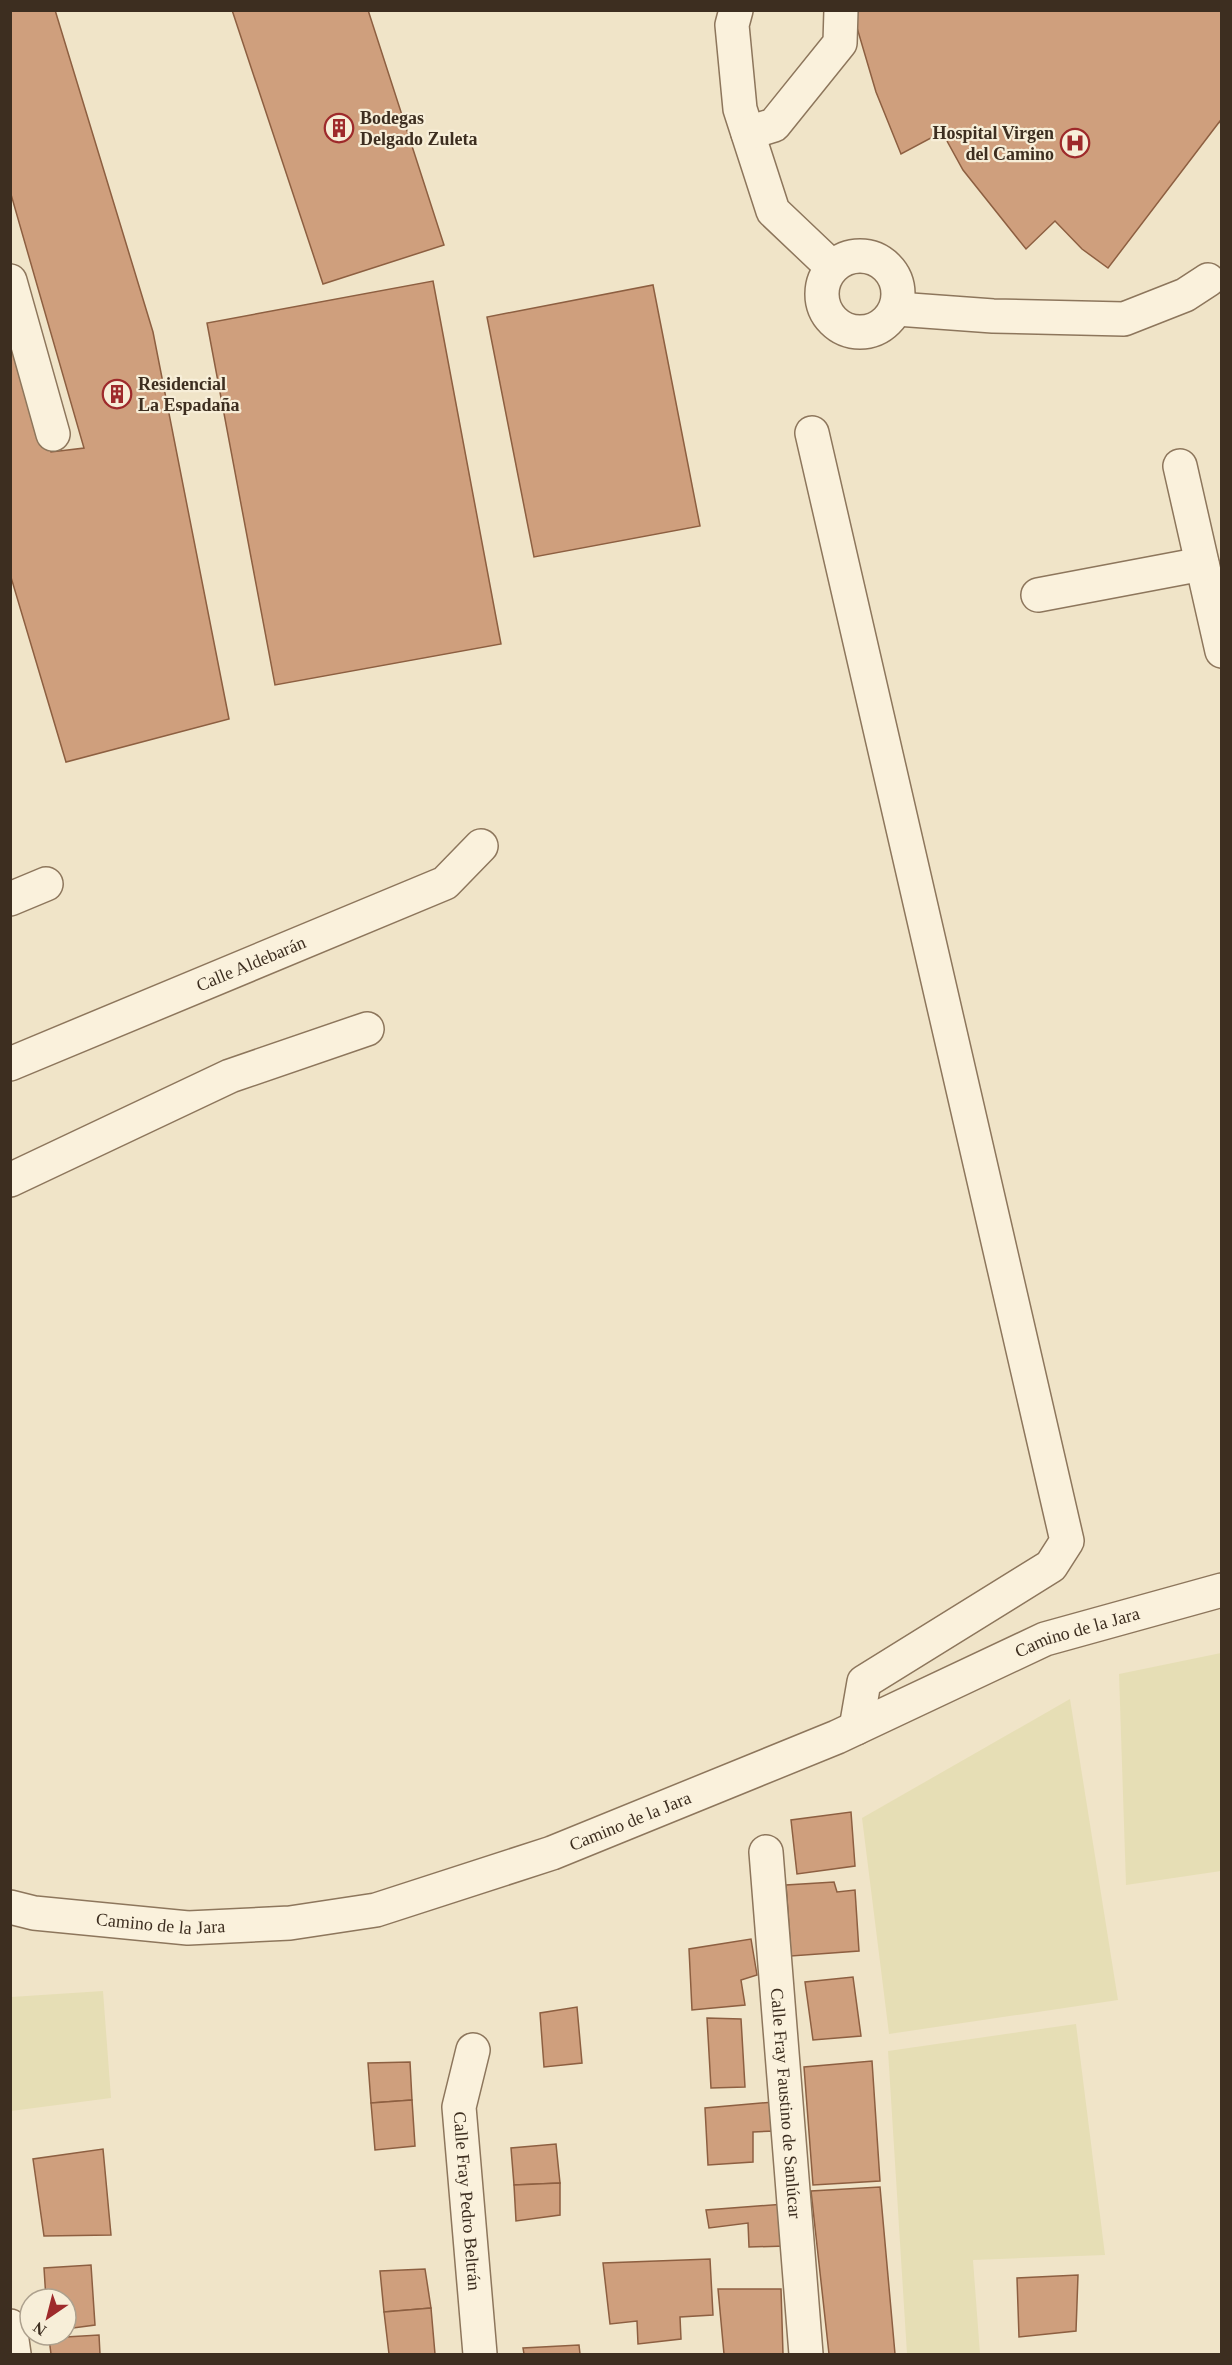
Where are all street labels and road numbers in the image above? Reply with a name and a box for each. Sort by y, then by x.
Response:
street label: Calle Aldebarán [193,932,309,995]
street label: Camino de la Jara [1012,1603,1142,1662]
street label: Camino de la Jara [566,1787,694,1855]
street label: Camino de la Jara [95,1909,226,1938]
street label: Calle Fray Faustino de Sanlúcar [767,1987,805,2219]
street label: Calle Fray Pedro Beltrán [449,2111,485,2291]

